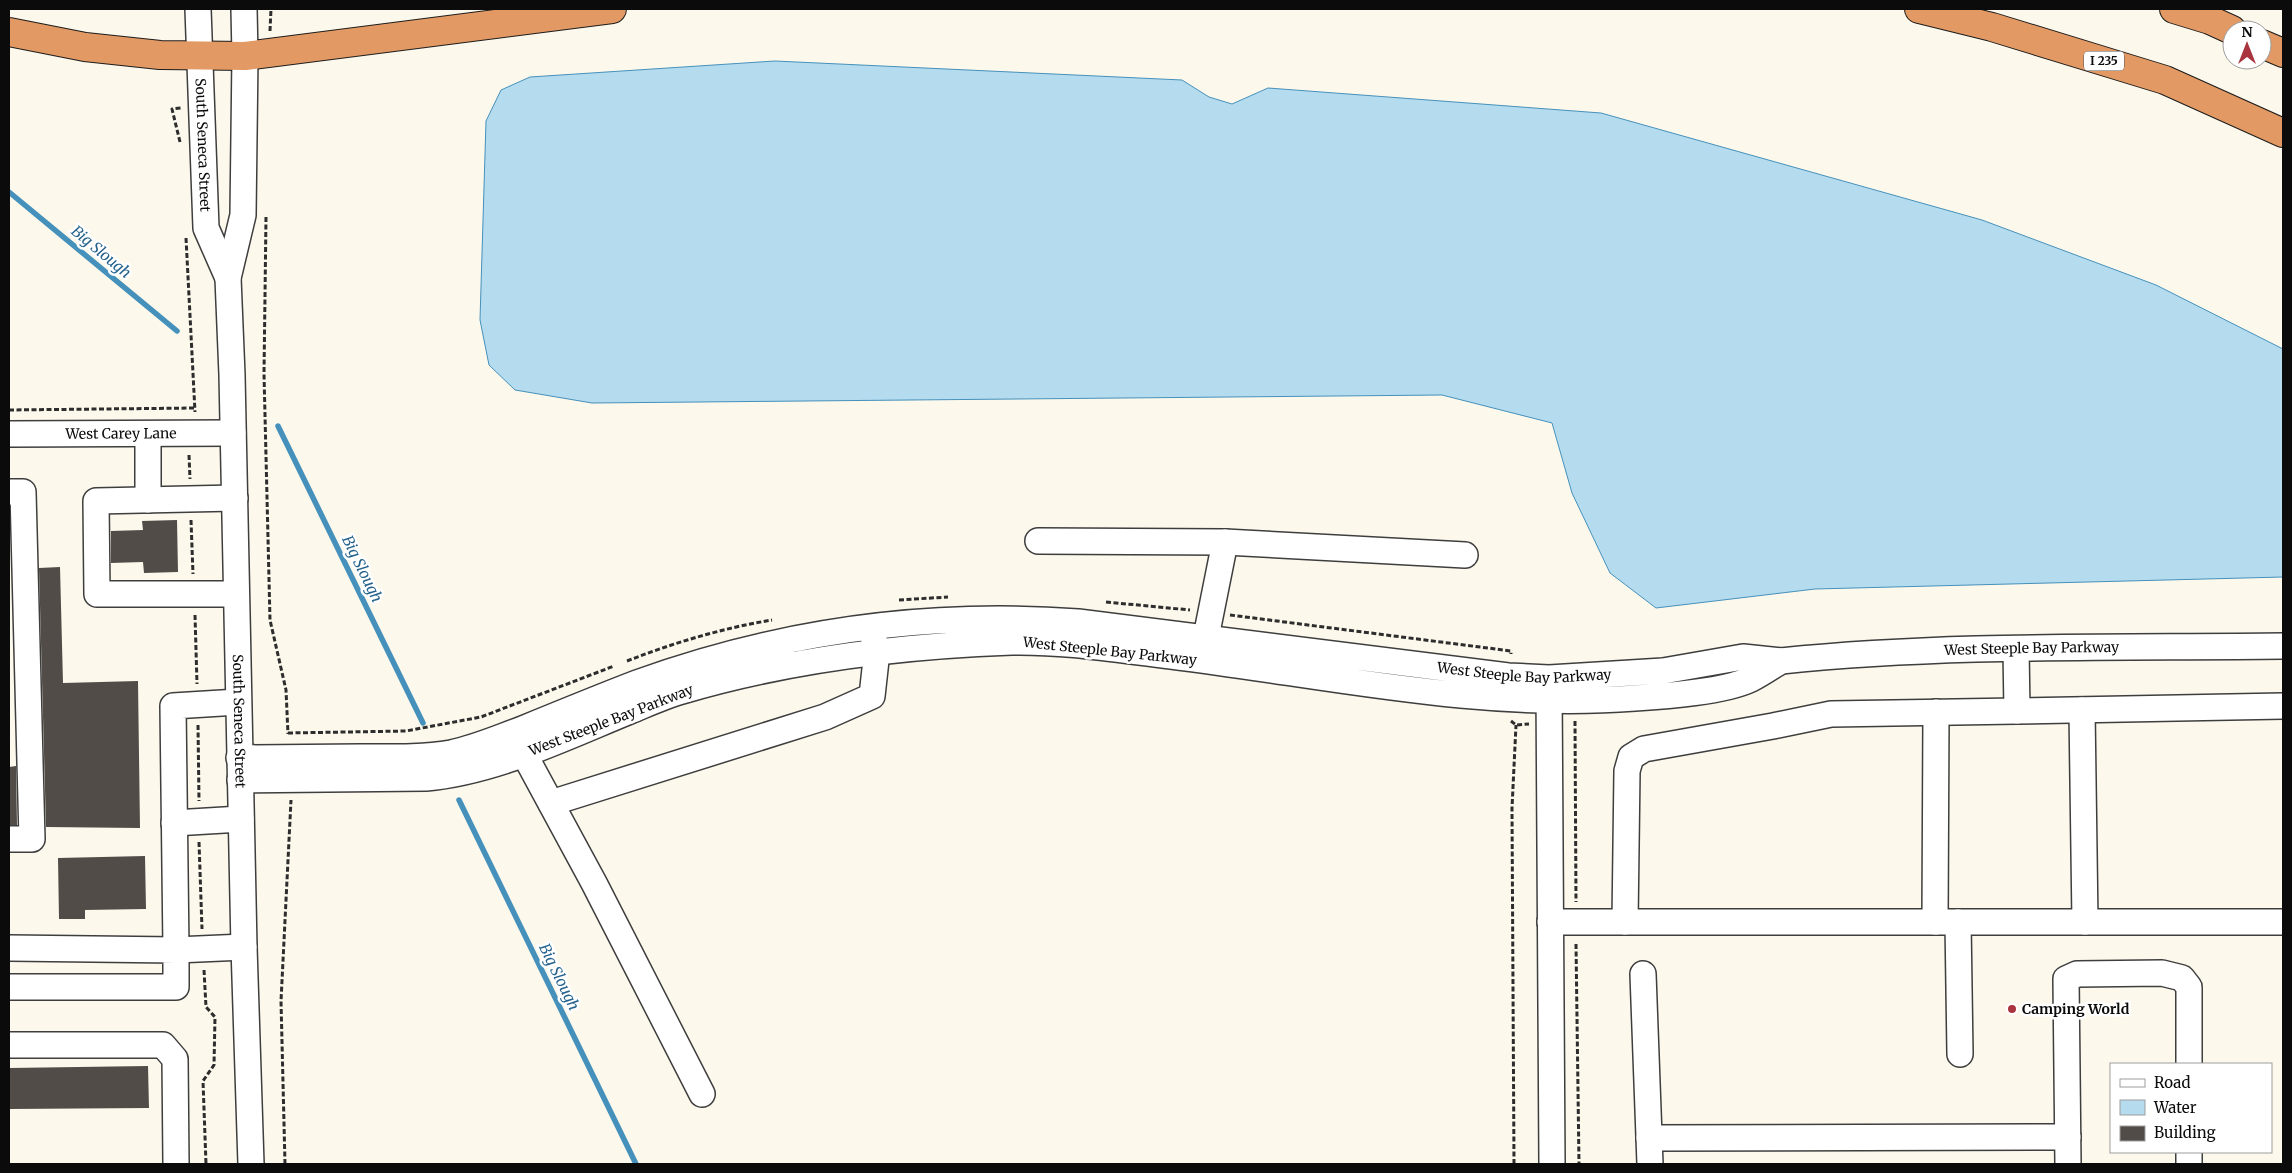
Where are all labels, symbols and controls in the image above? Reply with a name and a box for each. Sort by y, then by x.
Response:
north arrow [2222,20,2272,70]
text: N [2241,23,2253,41]
road number: I 235 [2084,51,2124,70]
street label: South Seneca Street [192,78,214,213]
water label: Big Slough [68,221,135,282]
street label: West Carey Lane [64,424,177,443]
water label: Big Slough [338,532,387,605]
street label: West Steeple Bay Parkway [1021,633,1199,669]
street label: West Steeple Bay Parkway [1943,638,2120,659]
street label: South Seneca Street [229,654,250,789]
street label: West Steeple Bay Parkway [1435,658,1613,687]
street label: West Steeple Bay Parkway [525,680,697,760]
water label: Big Slough [535,940,584,1013]
place label: Camping World [2022,1000,2130,1018]
marker: Camping World [2006,1003,2018,1015]
legend [2110,1063,2272,1153]
text: Road [2154,1073,2190,1092]
text: Water [2153,1098,2197,1117]
text: Building [2154,1123,2216,1142]

